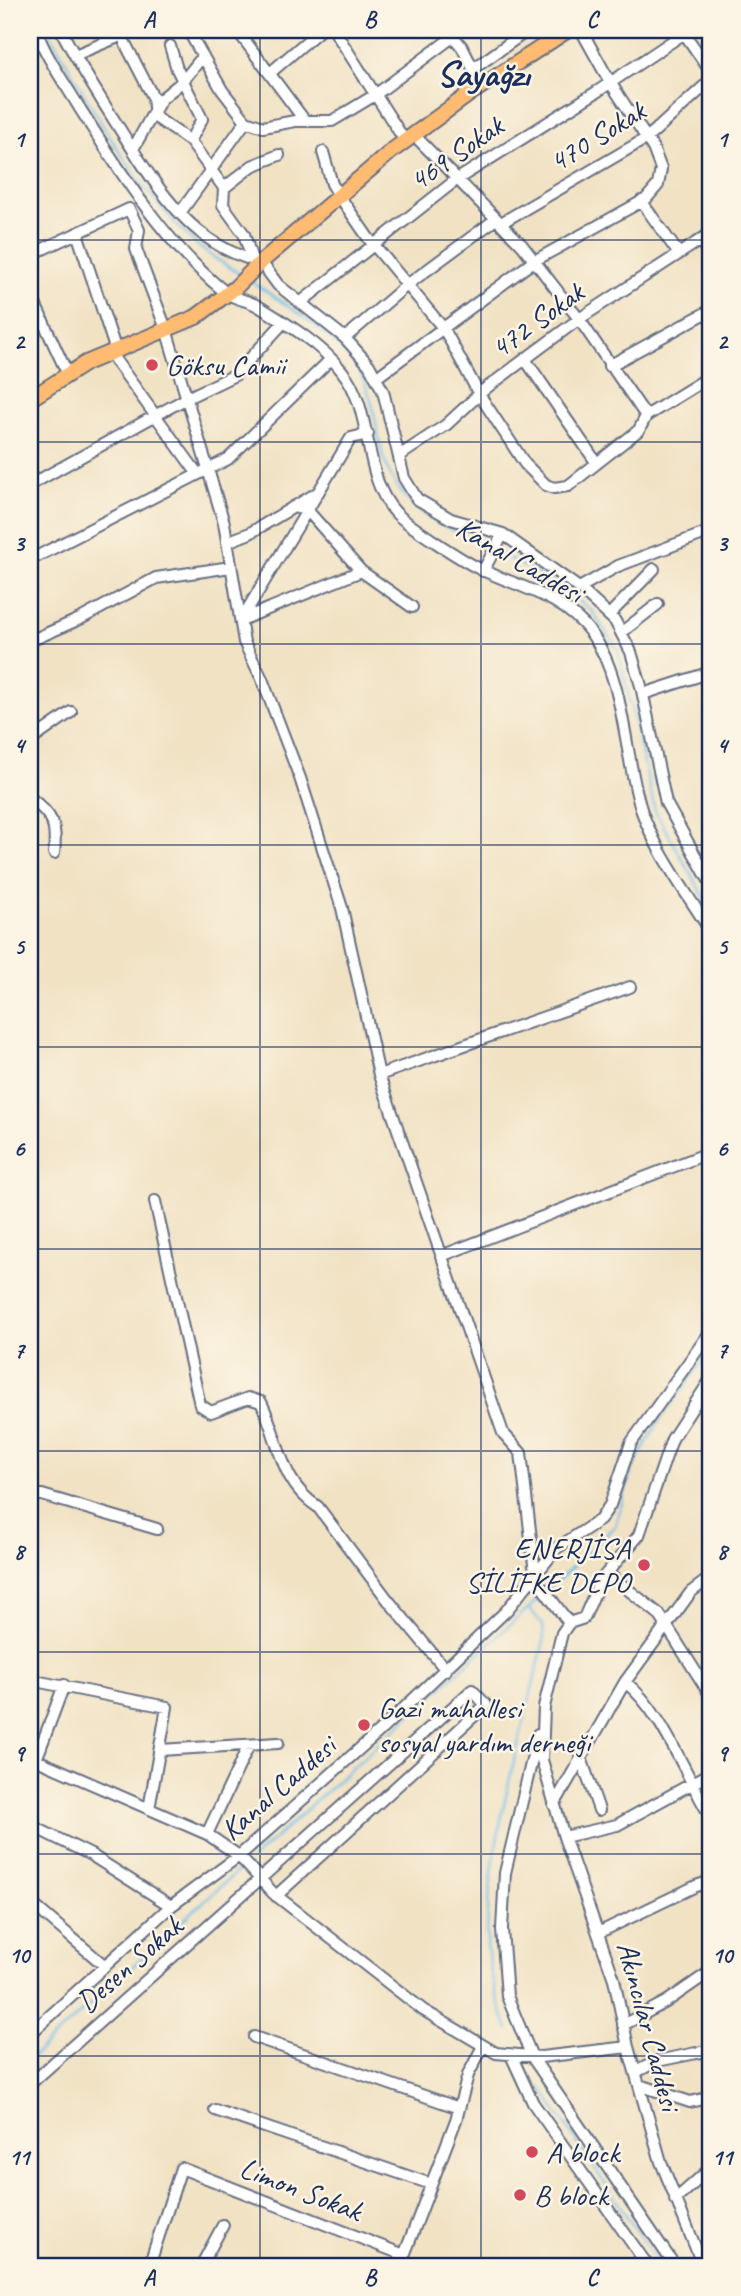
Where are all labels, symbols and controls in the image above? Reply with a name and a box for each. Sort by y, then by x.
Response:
text: A [143,5,157,34]
text: B [364,5,378,34]
text: C [587,5,601,34]
district label: Sayağzı [436,50,532,97]
street label: 470 Sokak [542,91,654,180]
street label: 469 Sokak [401,106,512,199]
text: 1 [14,125,27,154]
text: 1 [717,125,730,154]
street label: 472 Sokak [483,272,593,367]
text: 2 [14,327,27,356]
text: 2 [717,327,730,356]
place label: Göksu Camii [166,346,288,384]
marker: Göksu Camii [144,357,160,373]
street label: Kanal Caddesi [450,508,593,613]
text: 3 [14,529,27,558]
text: 3 [717,529,730,558]
text: 4 [14,731,27,760]
text: 4 [717,731,730,760]
text: 5 [14,932,26,961]
text: 5 [717,932,729,961]
text: 6 [14,1134,27,1163]
text: 6 [717,1134,730,1163]
text: 7 [14,1336,27,1365]
text: 7 [717,1336,730,1365]
place label: ENERJİSA SİLİFKE DEPO [465,1529,633,1601]
text: 8 [14,1537,27,1566]
text: 8 [717,1537,730,1566]
marker: ENERJİSA SİLİFKE DEPO [636,1557,652,1573]
place label: Gazi mahallesi sosyal yardım derneği [378,1689,594,1761]
marker: Gazi mahallesi sosyal yardım derneği [356,1717,372,1733]
street label: Kanal Caddesi [212,1725,346,1848]
text: 9 [14,1739,27,1768]
text: 9 [717,1739,730,1768]
street label: Desen Sokak [68,1906,191,2020]
street label: Akıncılar Caddesi [608,1938,691,2118]
text: 10 [9,1941,32,1970]
text: 10 [712,1941,735,1970]
place label: A block [546,2133,621,2171]
text: 11 [9,2143,32,2172]
text: 11 [712,2143,735,2172]
marker: A block [524,2144,540,2160]
street label: Limon Sokak [235,2149,369,2230]
place label: B block [534,2176,610,2214]
marker: B block [512,2187,528,2203]
text: A [143,2263,157,2292]
text: B [364,2263,378,2292]
text: C [587,2263,601,2292]

